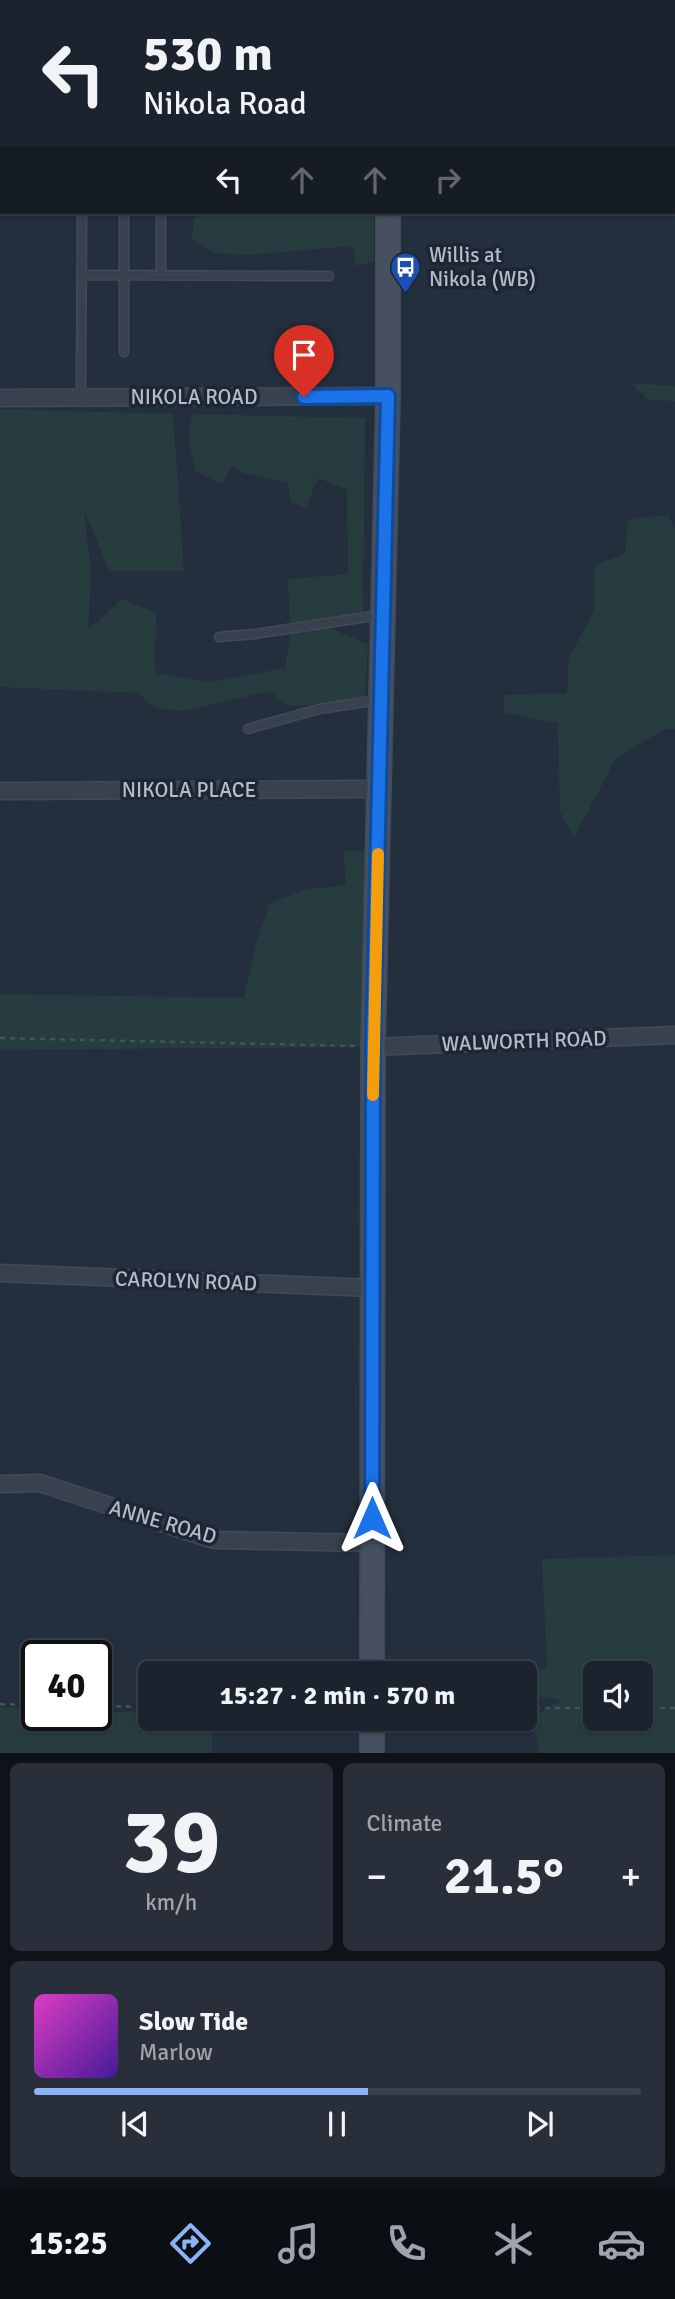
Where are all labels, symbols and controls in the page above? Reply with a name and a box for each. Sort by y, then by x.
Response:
text: 530 m [143,24,273,84]
icon: left [28,28,119,119]
text: Nikola Road [143,84,307,123]
icon: left [210,161,248,199]
icon: ahead [283,161,321,199]
icon: ahead [356,161,394,199]
icon: right [429,161,467,199]
place label: Willis at Nikola (WB) [429,242,536,292]
bus stop icon: Willis at Nikola (WB) [389,250,423,294]
pin [274,325,334,397]
icon: arrive [285,336,323,374]
street label: NIKOLA ROAD [130,384,258,410]
street label: NIKOLA PLACE [122,777,256,803]
street label: WALWORTH ROAD [441,1025,607,1057]
street label: CAROLYN ROAD [114,1266,258,1296]
position arrow [335,1481,409,1555]
street label: ANNE ROAD [106,1494,220,1550]
speed limit sign: 40 [21,1640,112,1731]
map controls [583,1661,653,1731]
button: sound [583,1661,653,1731]
text: 15:27 · 2 min · 570 m [220,1680,455,1712]
text: 39 [122,1786,220,1899]
text: Climate [367,1809,442,1838]
text: 21.5° [444,1844,564,1908]
text: − [367,1853,387,1900]
text: + [620,1853,641,1900]
text: km/h [145,1888,197,1917]
text: Slow Tide [139,2006,248,2038]
text: Marlow [139,2038,213,2067]
icon: previous [116,2105,154,2143]
icon: pause [318,2105,356,2143]
icon: next [521,2105,559,2143]
icon: directions [166,2219,215,2268]
icon: music [274,2219,323,2268]
icon: phone [382,2219,431,2268]
icon: climate [489,2219,538,2268]
icon: car [597,2219,646,2268]
text: 15:25 [29,2224,108,2263]

